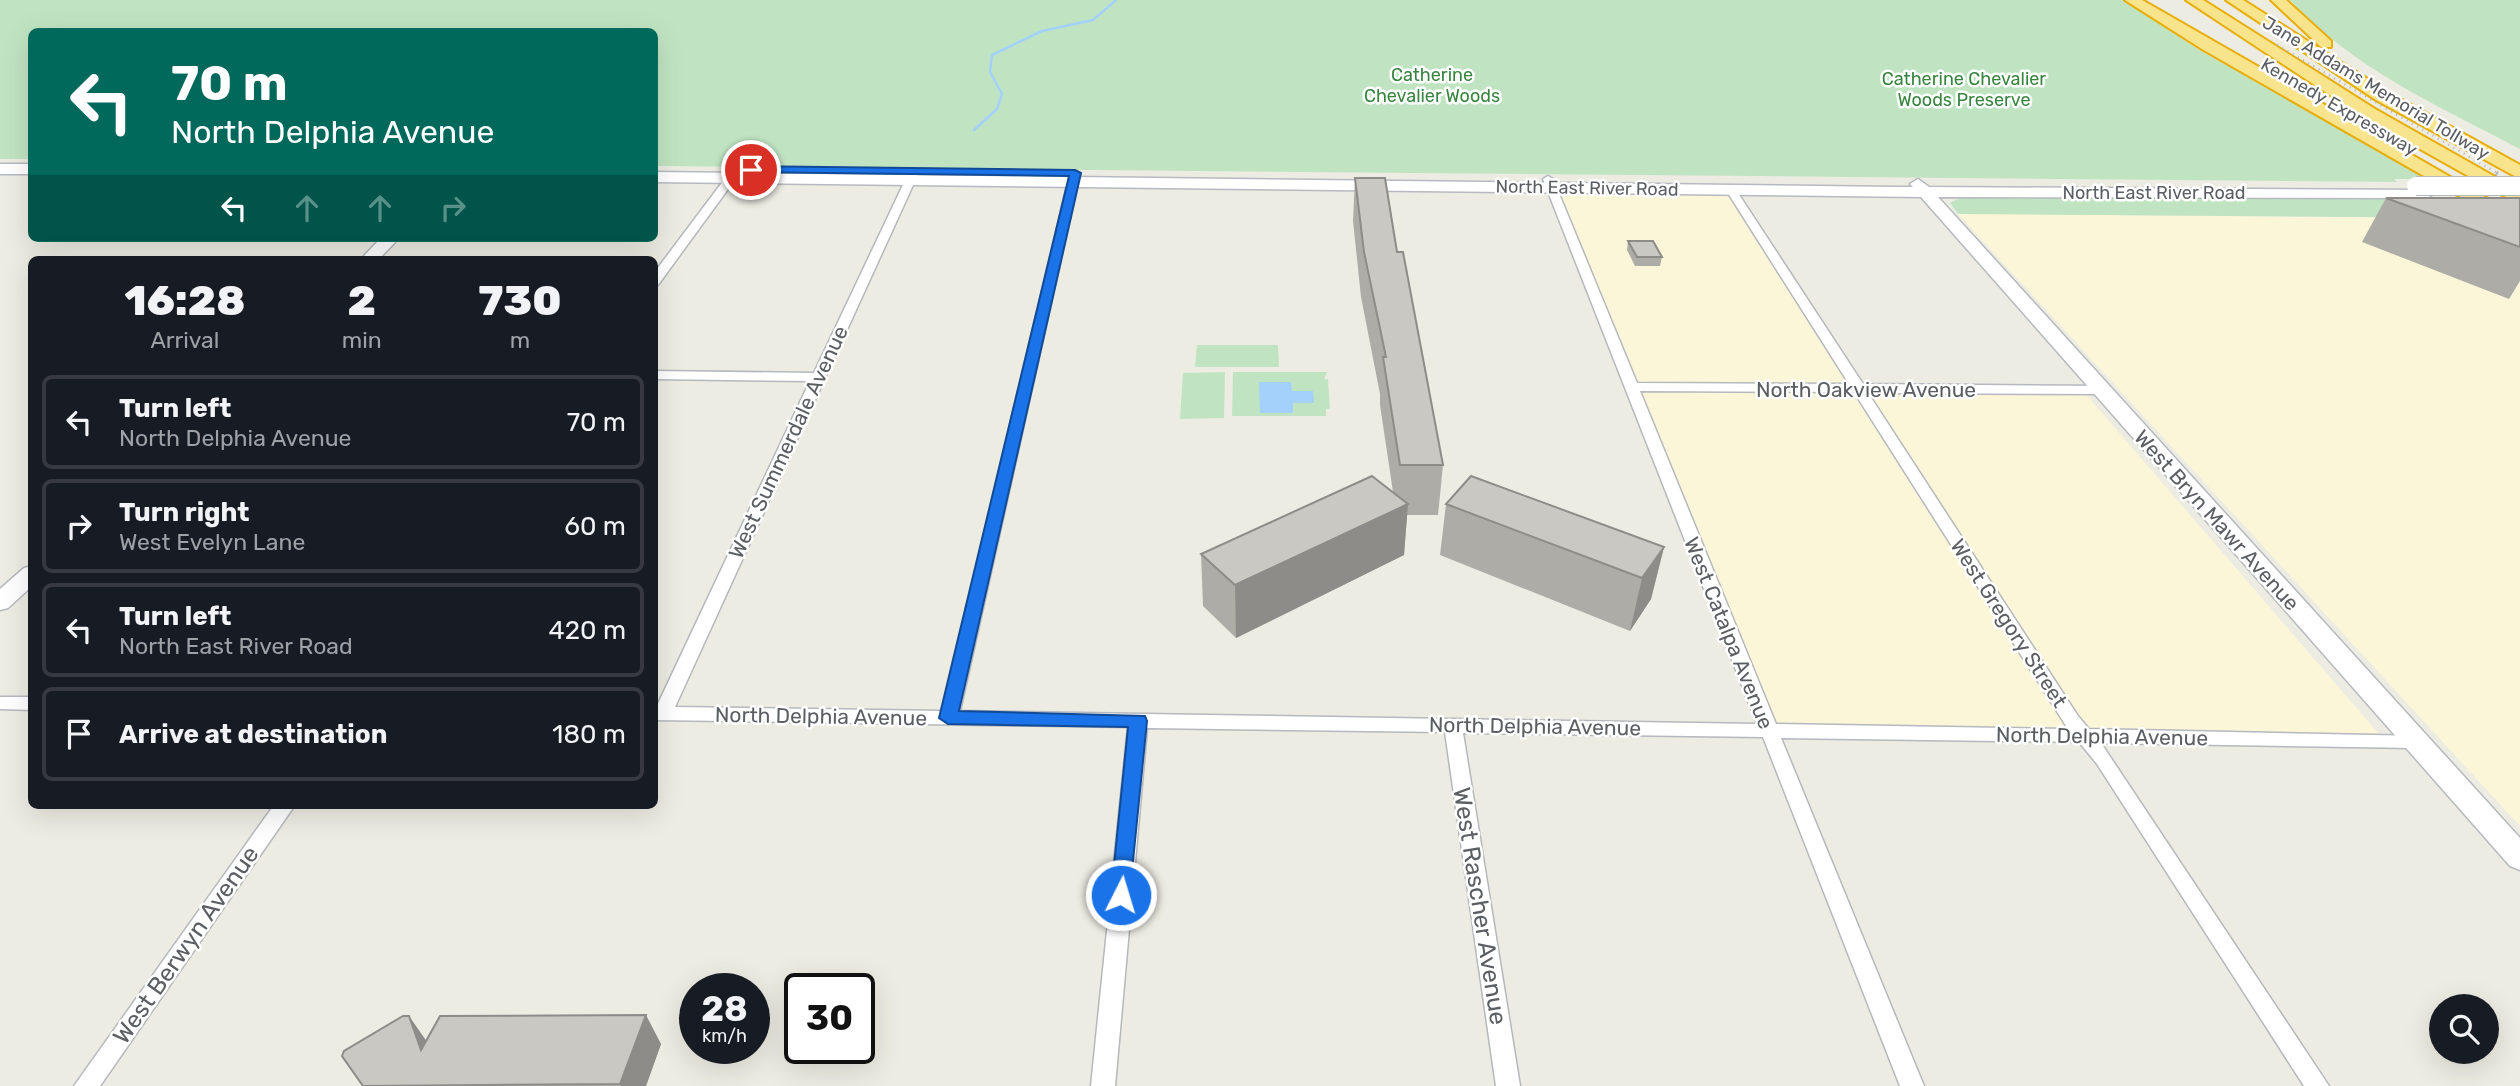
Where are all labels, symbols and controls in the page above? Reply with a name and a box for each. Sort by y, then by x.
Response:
street label: Jane Addams Memorial Tollway [2259,11,2494,165]
street label: Kennedy Expressway [2257,53,2421,161]
text: 70 m [171,54,288,112]
icon: left [56,56,147,147]
park label: Catherine Chevalier Woods [1364,64,1500,107]
park label: Catherine Chevalier Woods Preserve [1882,68,2046,111]
text: North Delphia Avenue [171,113,494,151]
pin [721,140,781,200]
icon: arrive [732,151,770,189]
street label: North East River Road [1495,175,1679,201]
street label: North East River Road [2063,182,2245,204]
icon: left [215,189,253,227]
icon: ahead [288,189,326,227]
icon: ahead [361,189,399,227]
icon: right [434,189,472,227]
text: 16:28 [125,276,245,326]
text: 2 [348,276,376,326]
text: 730 [478,276,562,326]
street label: West Summerdale Avenue [723,322,853,562]
text: Arrival [150,326,219,354]
text: min [342,326,382,354]
text: m [510,326,530,354]
street label: North Oakview Avenue [1756,377,1976,402]
text: Turn left [119,393,231,424]
icon: left [60,403,98,441]
text: 70 m [567,407,626,438]
text: North Delphia Avenue [119,424,351,452]
street label: West Bryn Mawr Avenue [2129,425,2305,615]
text: Turn right [119,497,249,528]
icon: right [60,507,98,545]
text: 60 m [564,511,626,542]
text: West Evelyn Lane [119,528,305,556]
street label: West Catalpa Avenue [1679,533,1779,733]
street label: West Gregory Street [1945,534,2073,712]
text: Turn left [119,601,231,632]
icon: left [60,611,98,649]
text: 420 m [549,615,626,646]
text: North East River Road [119,632,353,660]
street label: North Delphia Avenue [715,702,927,730]
street label: North Delphia Avenue [1429,712,1641,740]
icon: arrive [60,715,98,753]
text: Arrive at destination [119,719,387,750]
text: 180 m [552,719,626,750]
street label: North Delphia Avenue [1996,722,2208,750]
street label: West Rascher Avenue [1447,785,1513,1027]
street label: West Berwyn Avenue [107,841,265,1049]
position arrow [1084,858,1158,932]
speed limit sign: 30 [784,973,875,1064]
text: 28 [701,988,748,1030]
map controls [2429,994,2499,1064]
button: search [2429,994,2499,1064]
text: km/h [702,1025,747,1047]

